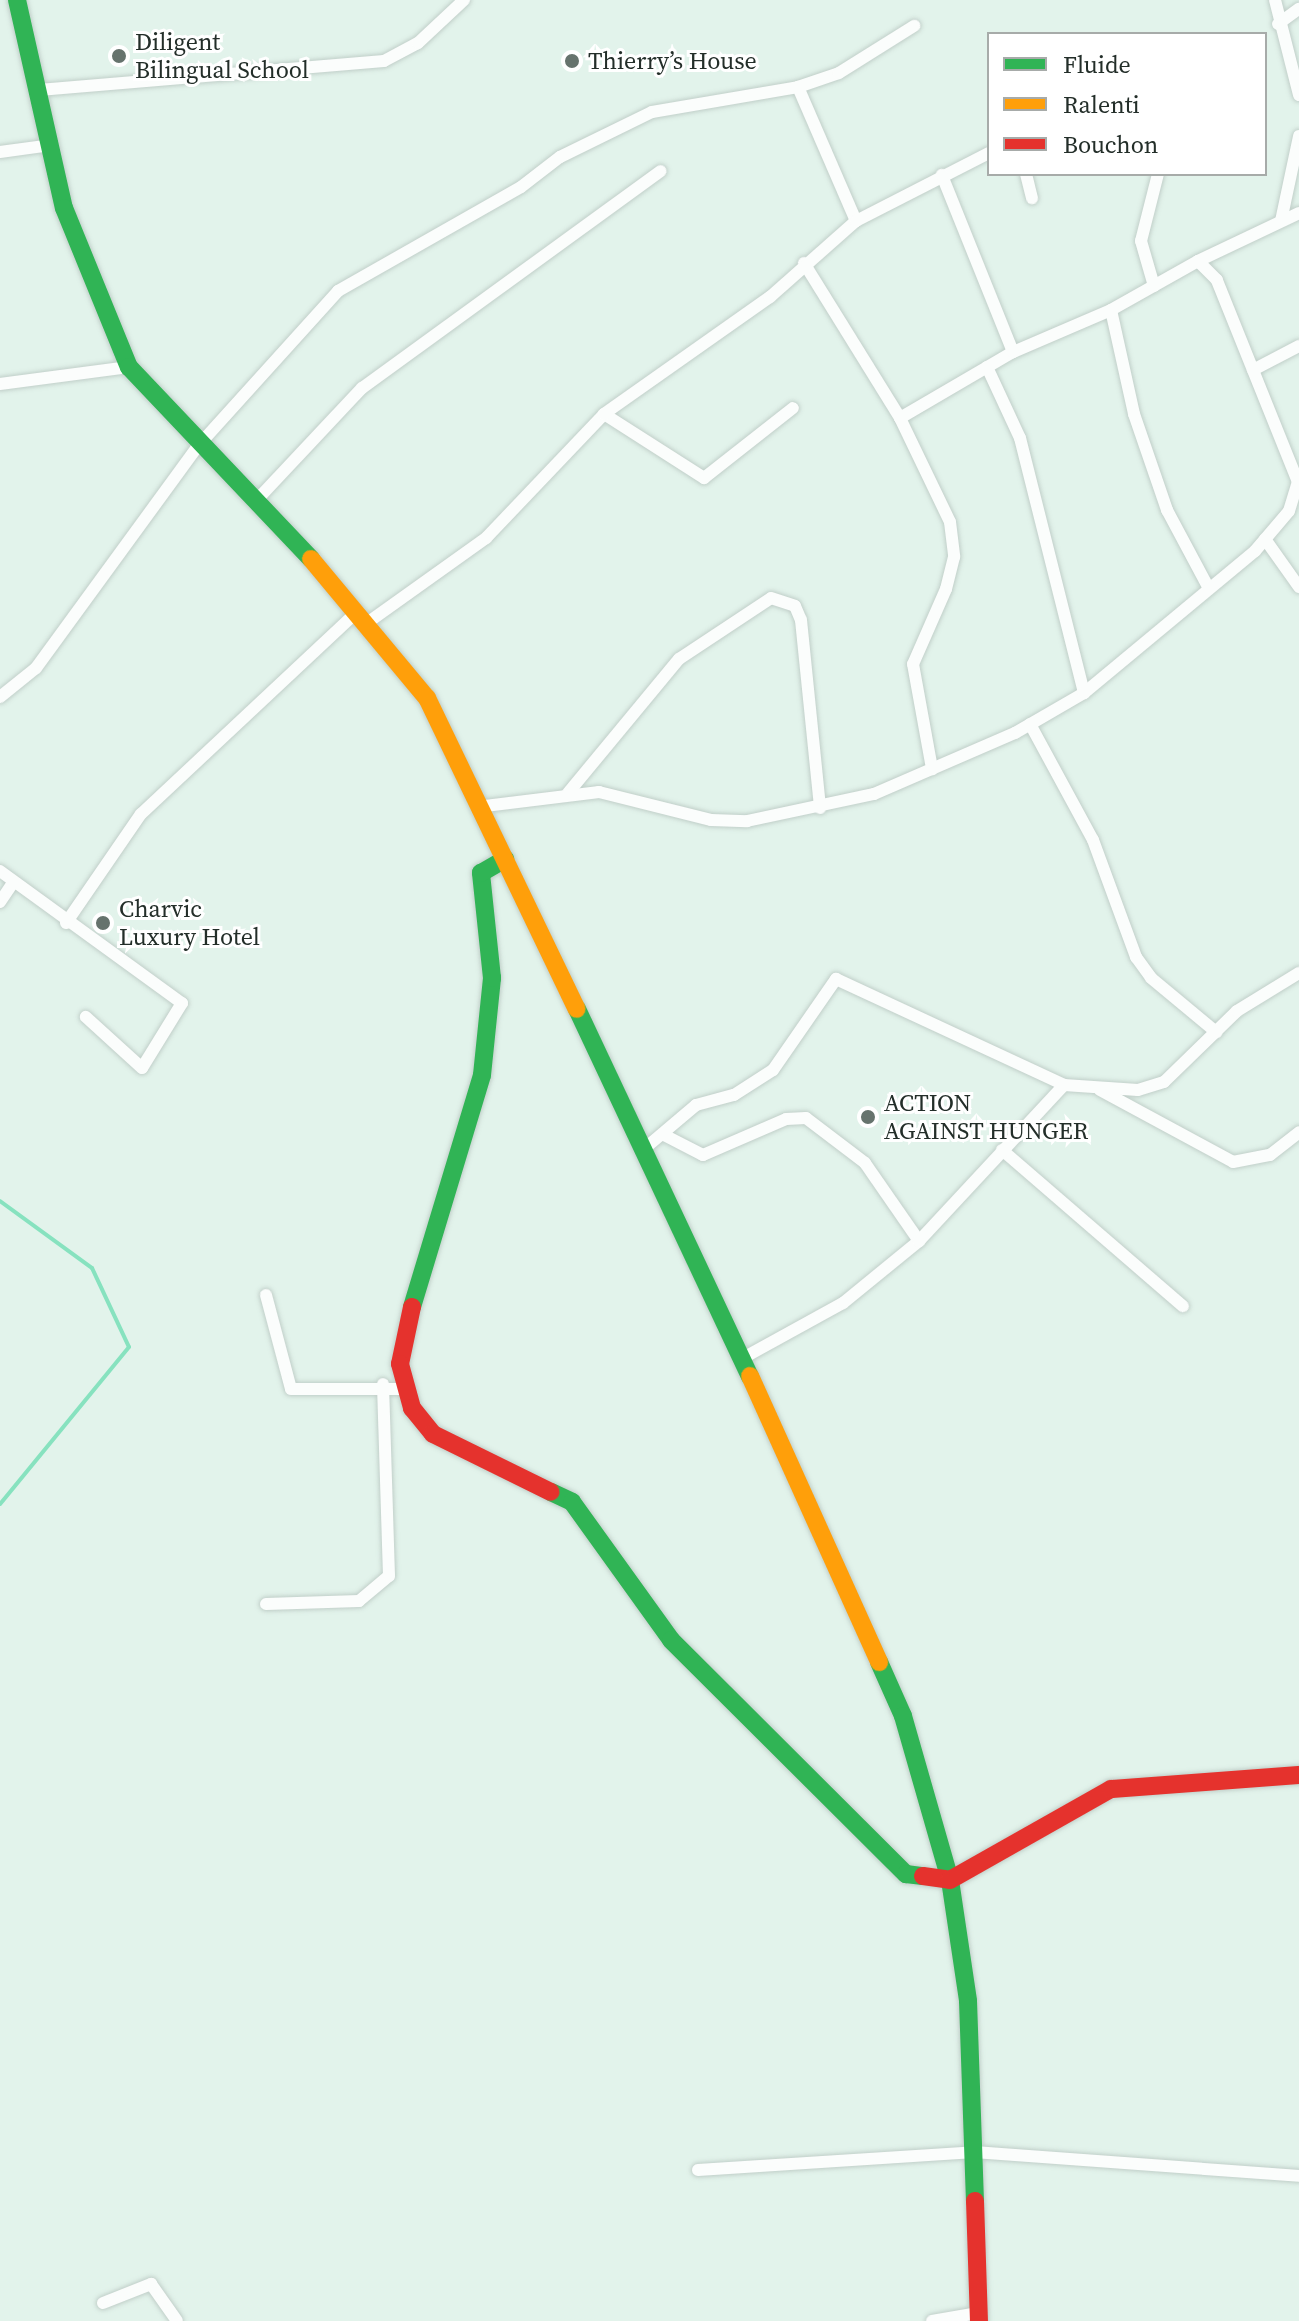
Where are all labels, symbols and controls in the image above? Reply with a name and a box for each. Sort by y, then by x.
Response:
place label: Diligent Bilingual School [135,28,309,84]
legend [987,32,1267,176]
marker: Diligent Bilingual School [110,47,128,65]
place label: Thierry’s House [588,47,757,75]
text: Fluide [1063,48,1131,81]
marker: Thierry’s House [563,52,581,70]
text: Ralenti [1063,88,1140,121]
text: Bouchon [1063,128,1158,161]
place label: Charvic Luxury Hotel [119,895,260,951]
marker: Charvic Luxury Hotel [94,914,112,932]
place label: ACTION AGAINST HUNGER [884,1089,1089,1145]
marker: ACTION AGAINST HUNGER [859,1108,877,1126]

